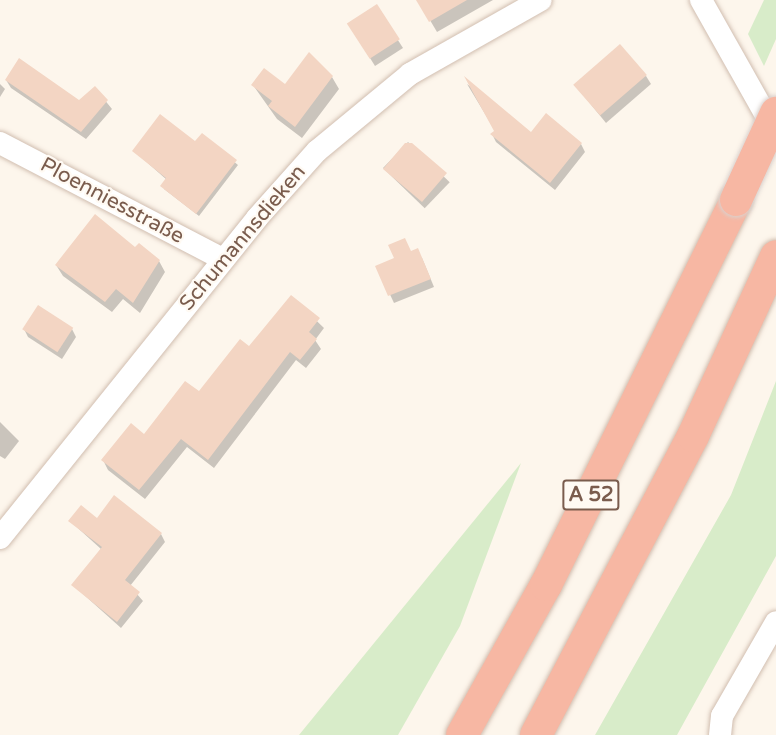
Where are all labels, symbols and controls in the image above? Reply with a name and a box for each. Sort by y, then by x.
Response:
street label: Ploenniesstraße [36,153,188,249]
street label: Schumannsdieken [175,160,311,316]
road number: A 52 [561,478,621,512]

